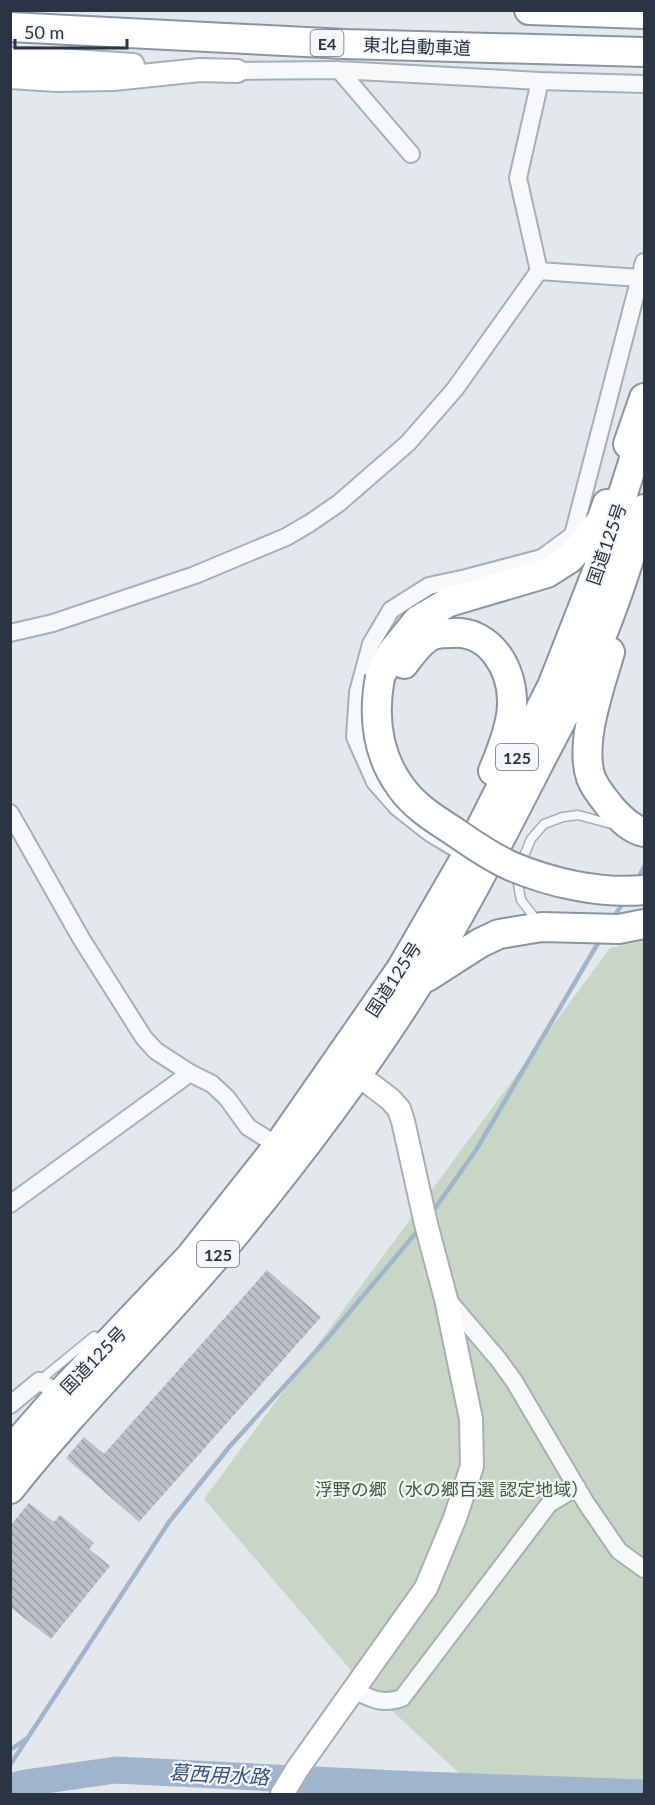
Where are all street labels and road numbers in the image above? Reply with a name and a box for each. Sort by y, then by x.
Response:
road number: E4 [310,30,344,56]
street label: 東北自動車道 [363,33,471,59]
street label: 国道125号 [582,500,630,588]
road number: 125 [496,744,538,770]
street label: 国道125号 [361,937,425,1021]
road number: 125 [197,1241,239,1267]
street label: 国道125号 [55,1322,131,1398]

